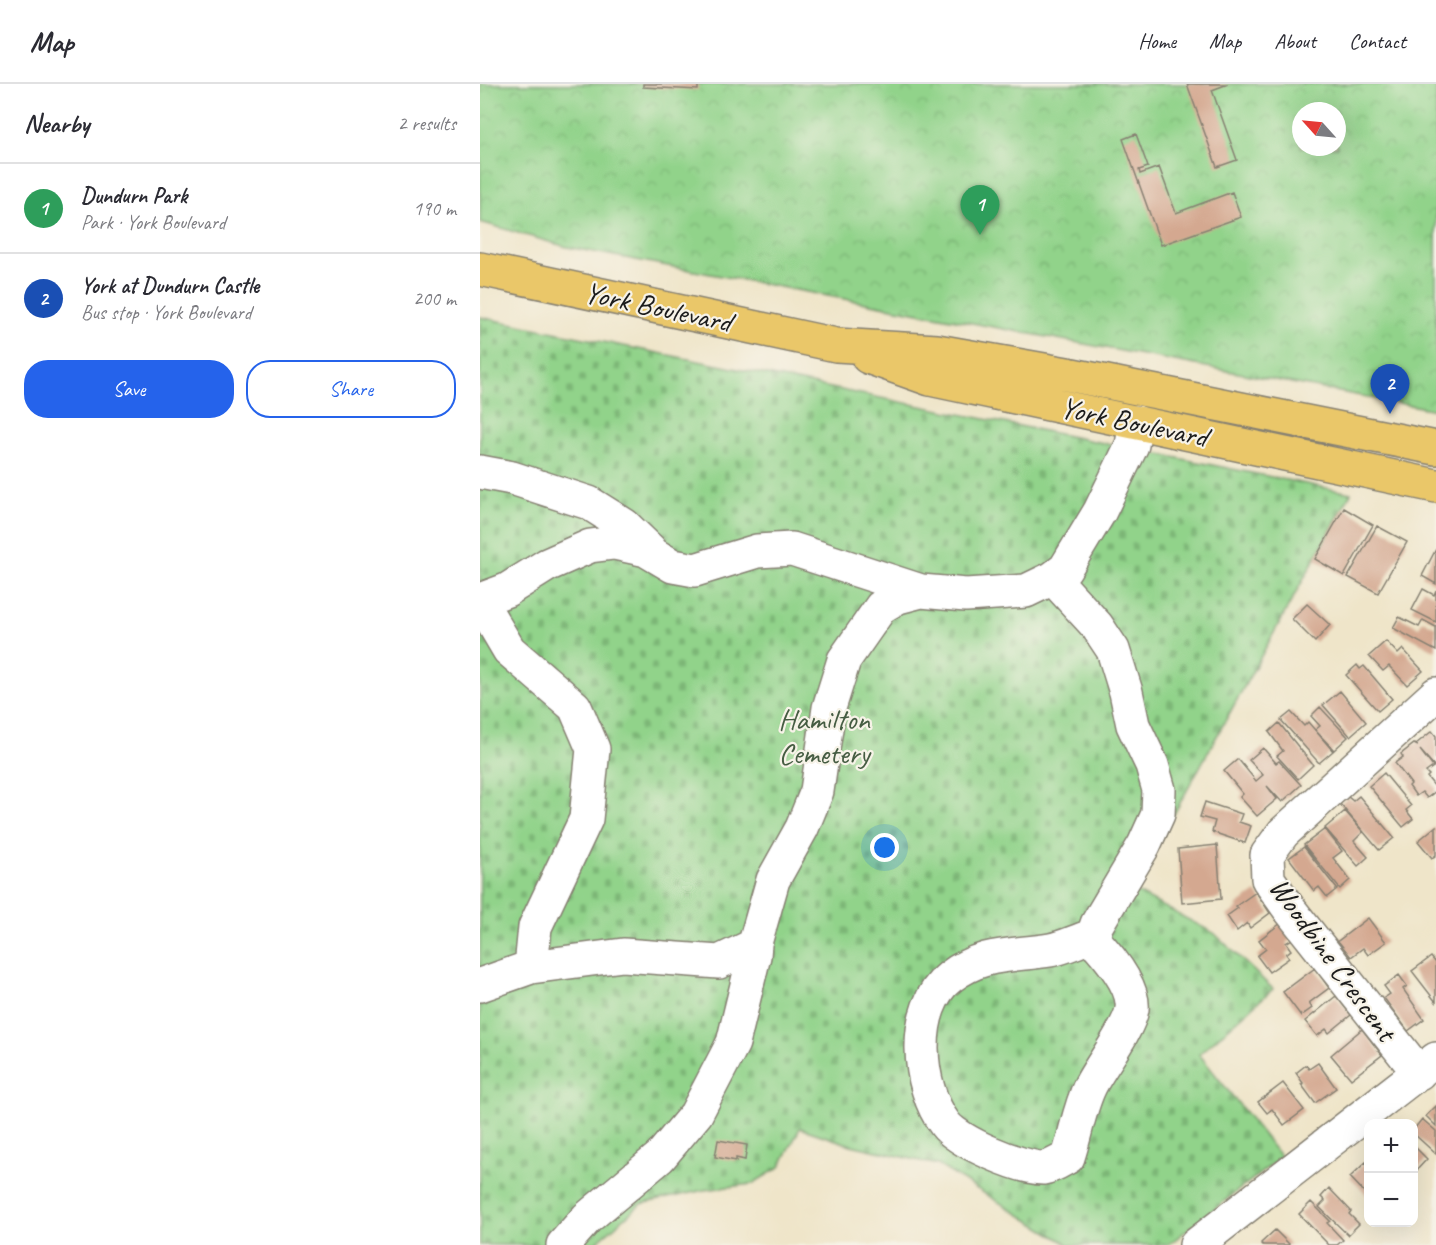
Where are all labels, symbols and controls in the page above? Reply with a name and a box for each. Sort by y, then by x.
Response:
text: Map [30,24,73,59]
text: Home [1138,28,1176,54]
text: Map [1209,28,1241,54]
text: About [1274,28,1316,54]
text: Contact [1349,28,1406,54]
north arrow [1292,102,1346,156]
text: Nearby [24,107,89,140]
text: 2 results [397,111,456,136]
text: Dundurn Park [81,182,187,210]
pin: 1 [960,186,1000,235]
text: 1 [39,196,48,221]
text: 190 m [413,196,456,221]
text: Park · York Boulevard [81,210,226,235]
text: York at Dundurn Castle [81,272,259,300]
street label: York Boulevard [581,273,739,342]
text: 2 [39,286,48,311]
text: 200 m [413,286,456,311]
text: Bus stop · York Boulevard [81,300,252,325]
button: Save [24,360,234,418]
button: Share [246,360,456,418]
pin: 2 [1370,364,1410,414]
street label: York Boulevard [1057,388,1215,457]
park label: Hamilton Cemetery [778,700,872,772]
your location [870,833,899,862]
street label: Woodbine Crescent [1261,870,1407,1051]
map controls [1364,1119,1418,1227]
button: + [1364,1119,1418,1173]
button: − [1364,1173,1418,1227]

